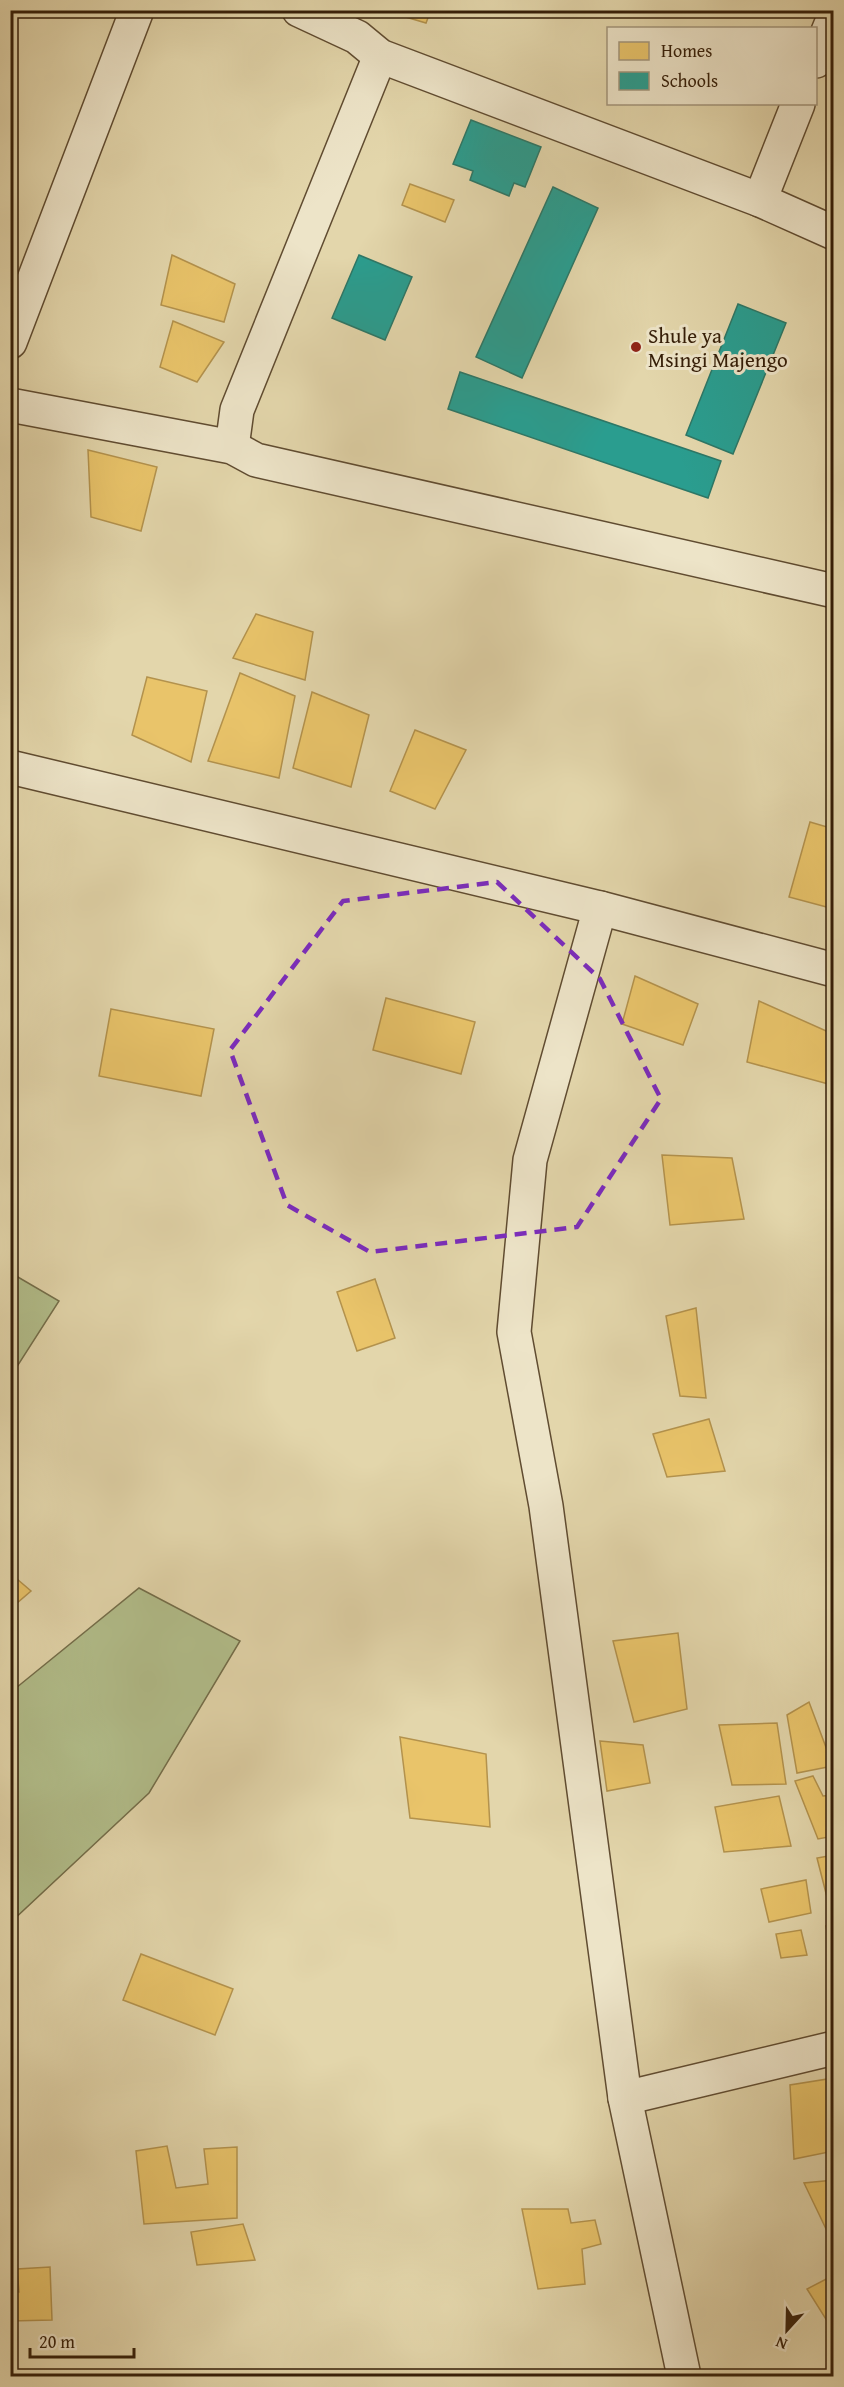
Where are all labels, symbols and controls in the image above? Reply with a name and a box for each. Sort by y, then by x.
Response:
legend [607,27,817,105]
text: Homes [661,37,712,64]
text: Schools [661,67,718,94]
place label: Shule ya Msingi Majengo [648,320,788,375]
marker: Shule ya Msingi Majengo [629,340,643,354]
north arrow [757,2300,817,2360]
scale bar [30,2321,134,2359]
text: 20 m [39,2328,75,2355]
text: N [772,2331,791,2357]

